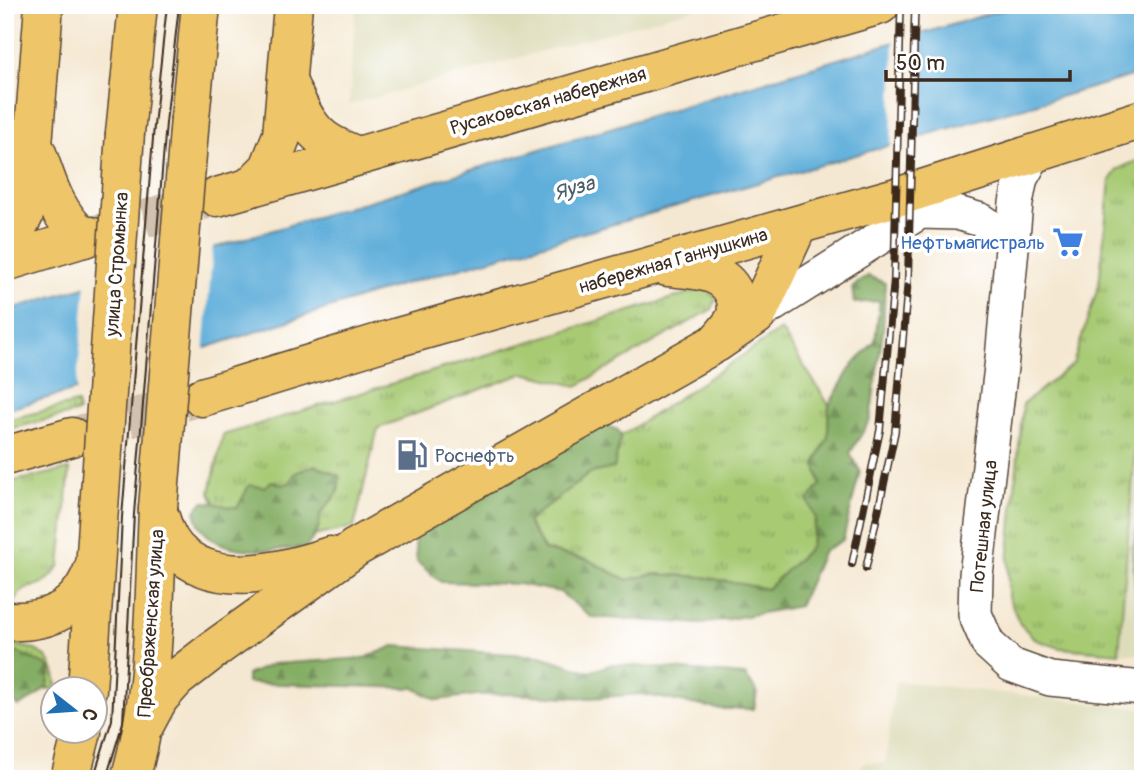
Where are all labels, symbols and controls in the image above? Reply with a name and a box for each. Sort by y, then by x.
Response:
scale bar [886,38,1069,82]
text: 50 m [896,50,945,77]
street label: Русаковская набережная [448,61,649,140]
water label: Яуза [551,170,599,207]
street label: улица Стромынка [100,191,134,338]
street label: набережная Ганнушкина [576,223,770,299]
supermarket icon: Нефтьмагистраль [1051,225,1085,259]
place label: Нефтьмагистраль [900,231,1045,255]
fuel station icon: Роснефть [395,438,429,472]
place label: Роснефть [435,444,515,468]
street label: Потешная улица [965,459,1003,593]
street label: Преображенская улица [132,528,170,718]
north arrow [38,676,108,746]
text: С [76,706,102,724]

